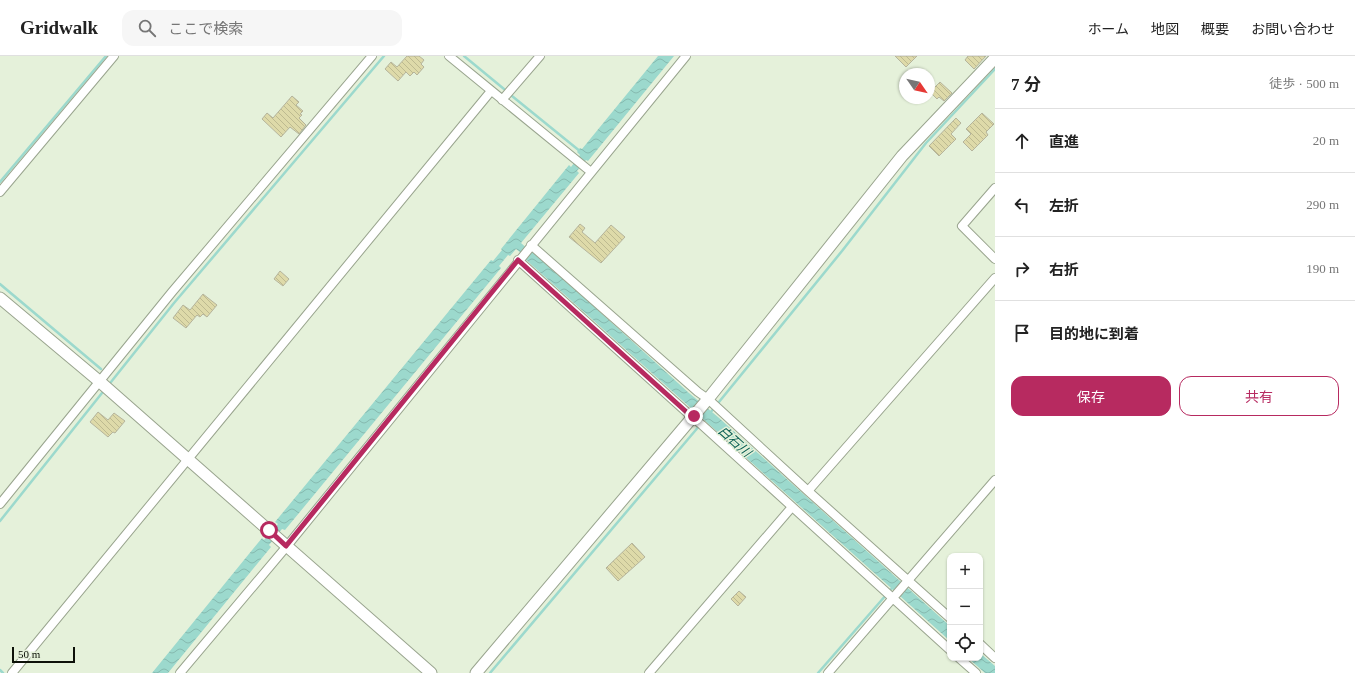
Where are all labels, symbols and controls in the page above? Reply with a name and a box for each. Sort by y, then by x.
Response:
search box [122,10,402,46]
text: Gridwalk [20,17,98,38]
icon: search [136,17,158,39]
text: ここで検索 [168,21,243,37]
text: ホーム [1087,22,1129,37]
text: 地図 [1151,22,1179,37]
text: 概要 [1201,22,1229,37]
text: お問い合わせ [1251,22,1335,37]
north arrow [899,68,935,104]
text: 7 分 [1011,75,1041,94]
text: 徒歩 · 500 m [1269,76,1339,91]
icon: ahead [1011,130,1033,152]
text: 20 m [1313,133,1339,148]
text: 直進 [1049,134,1079,150]
icon: left [1011,194,1033,216]
text: 290 m [1306,197,1339,212]
text: 左折 [1049,198,1079,214]
icon: right [1011,258,1033,280]
text: 190 m [1306,261,1339,276]
text: 右折 [1049,262,1079,278]
icon: arrive [1011,322,1033,344]
text: 目的地に到着 [1049,326,1139,342]
button: 保存 [1011,376,1171,416]
button: 共有 [1179,376,1339,416]
route end [685,407,703,425]
water label: 白石川 [715,423,756,461]
route start [260,521,278,539]
map controls [947,553,983,661]
button: + [947,553,983,589]
button: − [947,589,983,625]
button: locate [947,625,983,661]
scale bar [12,645,75,664]
text: 50 m [18,648,40,660]

